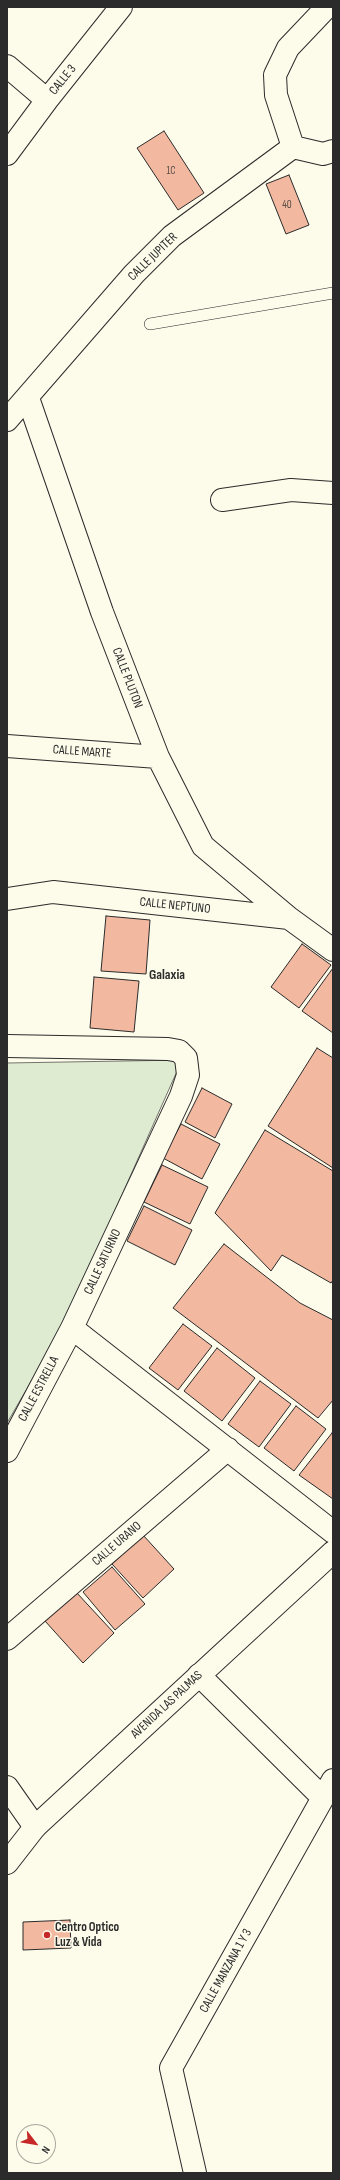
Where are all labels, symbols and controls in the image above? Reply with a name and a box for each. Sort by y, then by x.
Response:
street label: CALLE 3 [46,62,80,98]
house number: 1C [166,164,176,178]
house number: 40 [282,198,292,212]
street label: CALLE JUPITER [125,230,181,284]
street label: CALLE PLUTON [108,646,146,710]
street label: CALLE MARTE [52,742,112,762]
street label: CALLE NEPTUNO [139,895,211,917]
district label: Galaxia [149,967,185,983]
street label: CALLE SATURNO [81,1227,125,1297]
street label: CALLE ESTRELLA [15,1354,63,1424]
street label: CALLE URANO [89,1518,145,1570]
street label: AVENIDA LAS PALMAS [128,1668,206,1742]
place label: Centro Optico Luz & Vida [55,1920,119,1951]
street label: CALLE MANZANA 1 Y 3 [196,1926,256,2016]
marker: Centro Optico Luz & Vida [42,1930,52,1940]
north arrow [16,2124,56,2164]
text: N [39,2144,53,2156]

